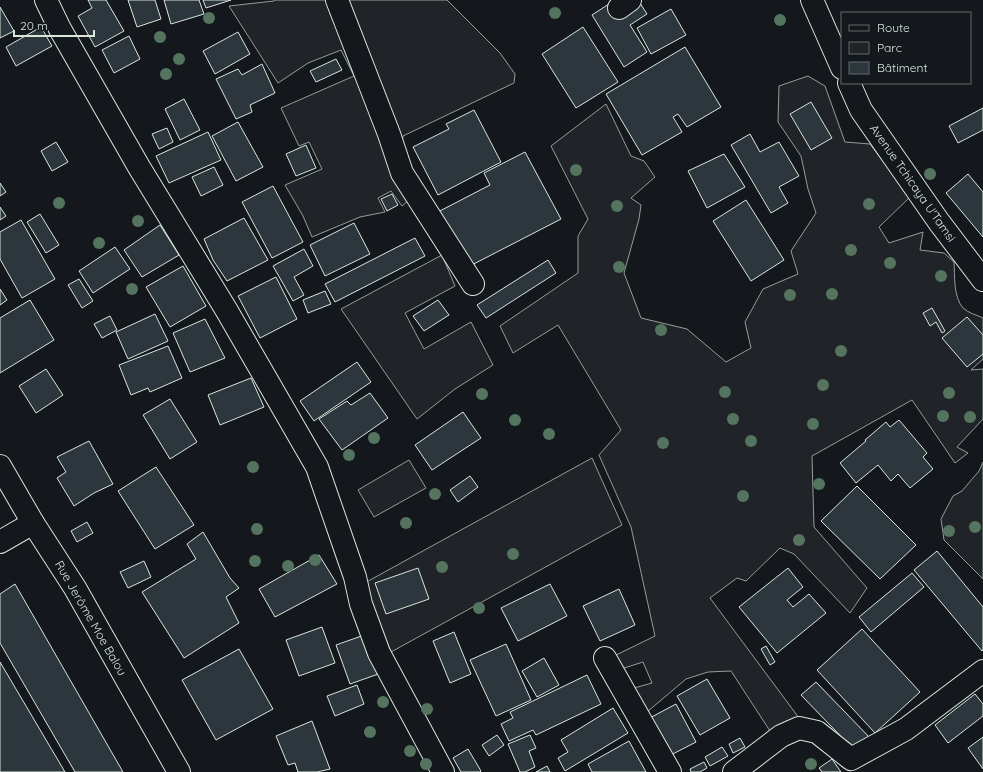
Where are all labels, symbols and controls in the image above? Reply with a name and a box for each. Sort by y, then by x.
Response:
scale bar [14,12,94,38]
legend [841,12,971,84]
text: 20 m [20,18,48,33]
text: Route [877,20,910,35]
text: Parc [877,40,902,55]
text: Bâtiment [877,60,927,75]
street label: Avenue Tchicaya U'Tamsi [867,121,959,245]
street label: Rue Jerôme Moe Balou [52,558,130,678]

